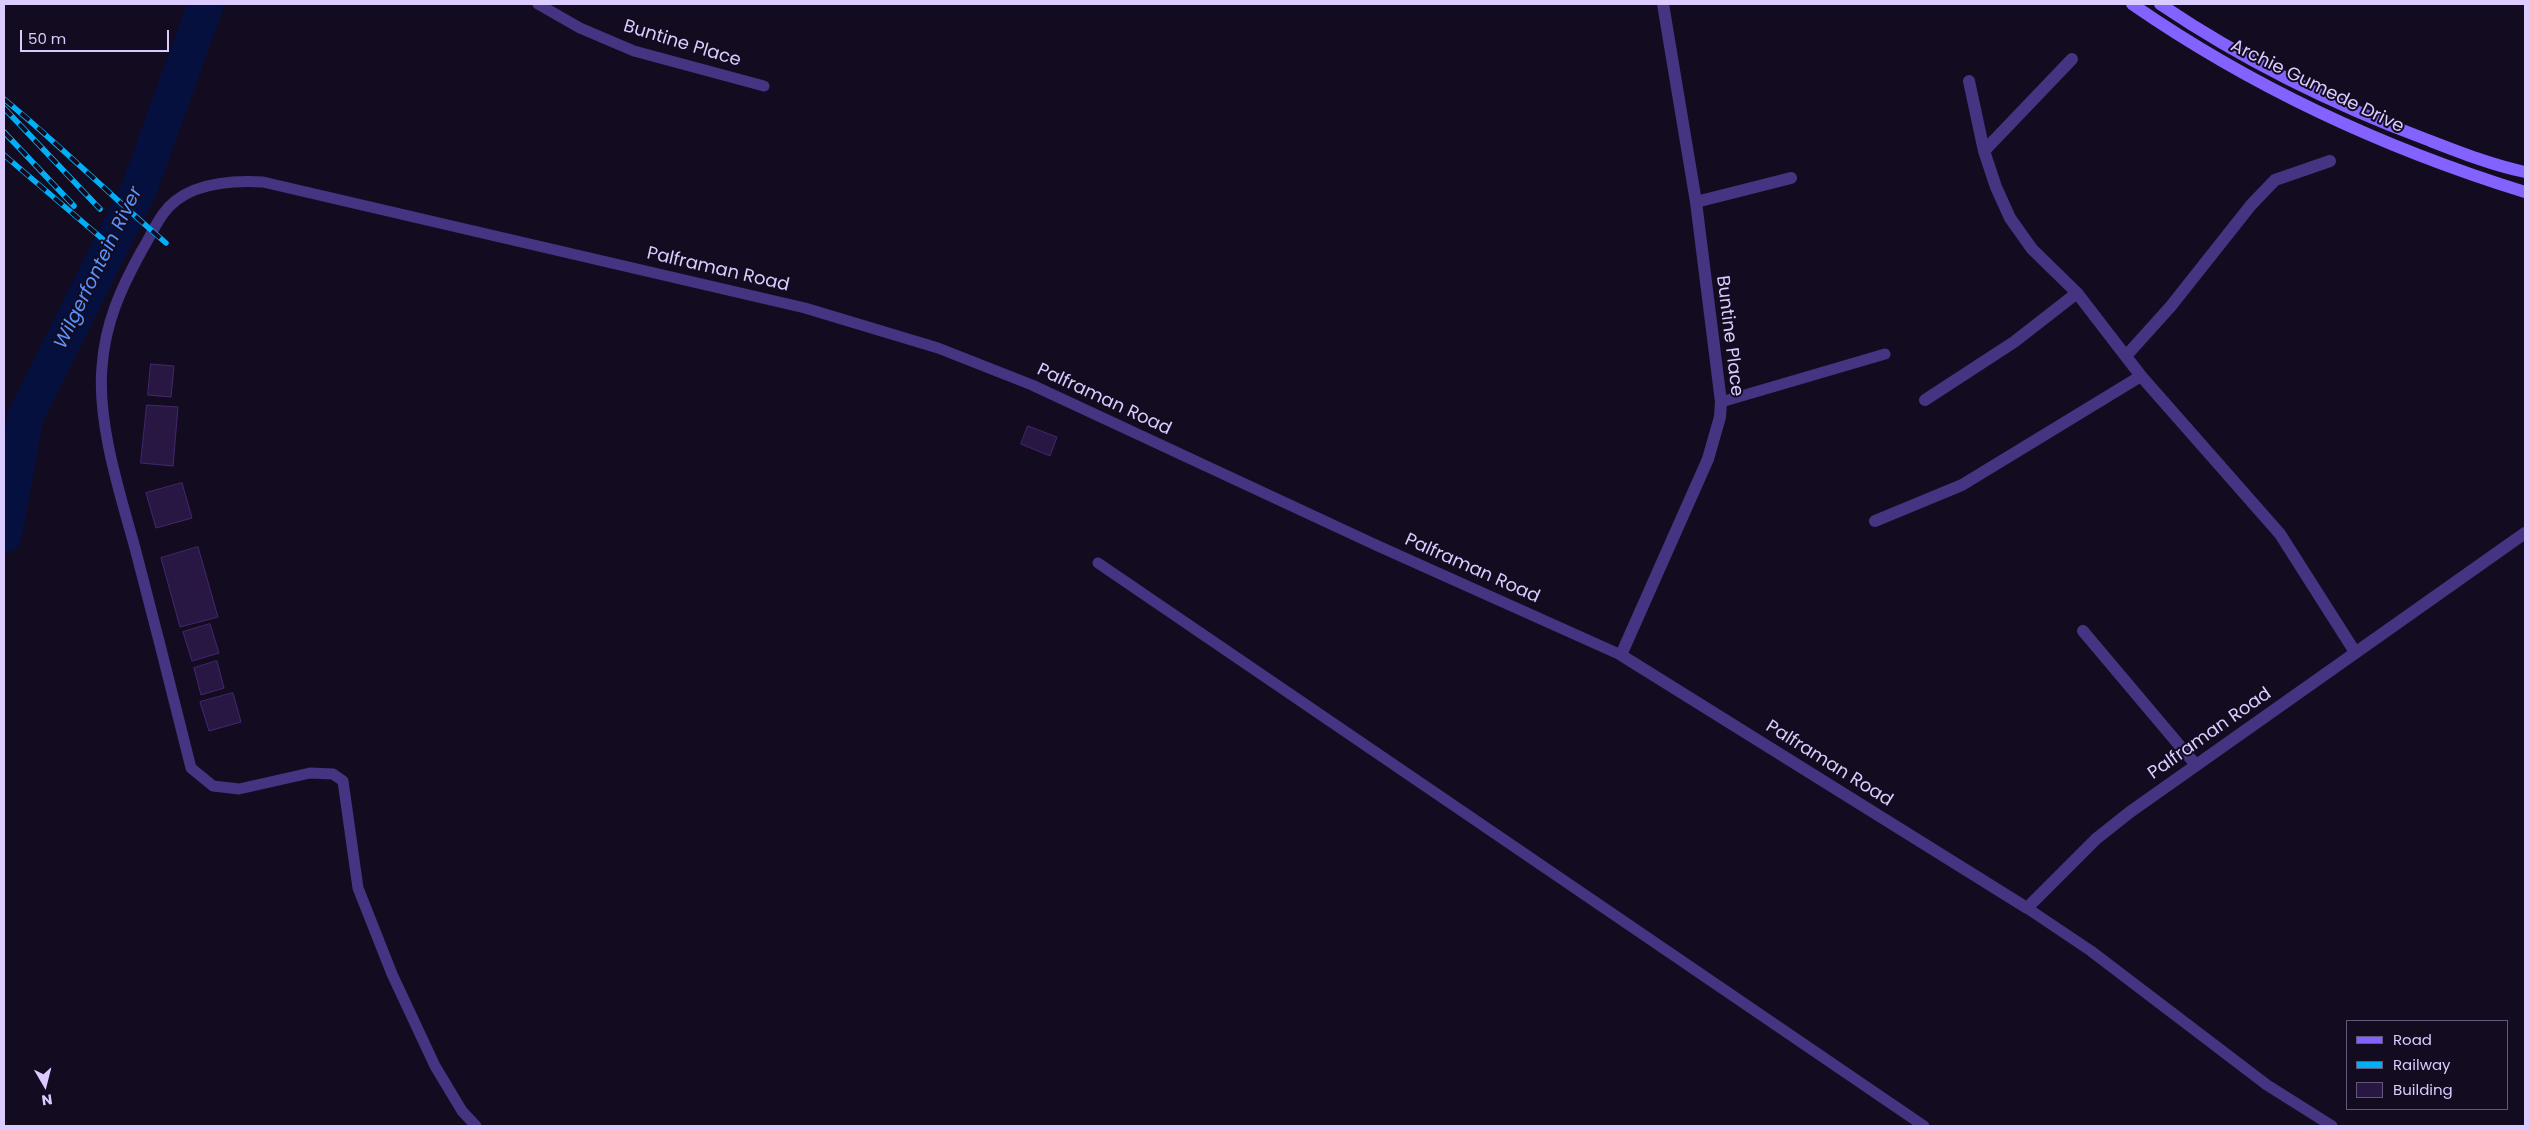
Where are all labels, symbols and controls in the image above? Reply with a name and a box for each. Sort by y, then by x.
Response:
street label: Buntine Place [621,16,743,72]
scale bar [22,20,171,52]
text: 50 m [28,28,66,49]
street label: Archie Gumede Drive [2227,36,2407,138]
water label: Wilgerfontein River [50,183,148,353]
street label: Palframan Road [645,243,791,297]
street label: Buntine Place [1711,274,1747,398]
street label: Palframan Road [1033,359,1175,441]
street label: Palframan Road [1401,530,1543,608]
street label: Palframan Road [2144,683,2276,785]
street label: Palframan Road [1762,716,1896,812]
legend [2346,1020,2509,1110]
text: Road [2393,1029,2432,1050]
text: Railway [2393,1054,2451,1075]
north arrow [20,1060,70,1110]
text: Building [2393,1079,2453,1100]
text: N [40,1089,54,1110]

